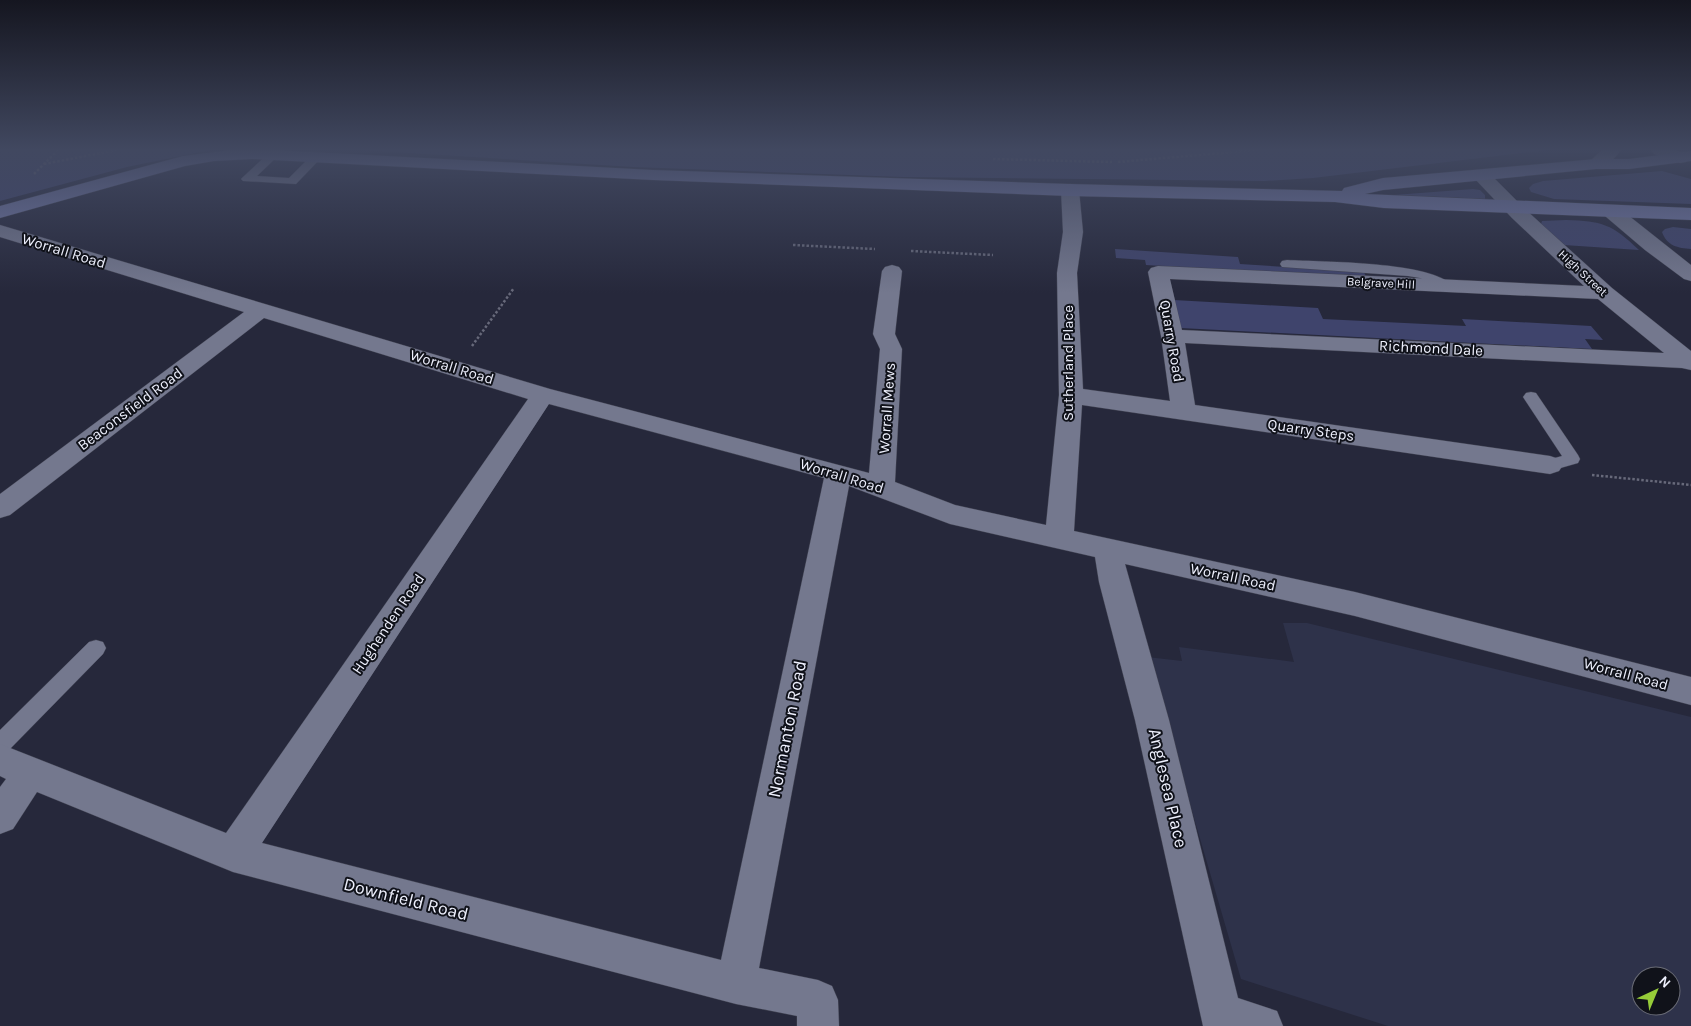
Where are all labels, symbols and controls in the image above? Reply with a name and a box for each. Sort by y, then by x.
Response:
street label: Worrall Road [20,230,108,272]
street label: High Street [1556,247,1611,299]
street label: Belgrave Hill [1347,274,1415,292]
street label: Quarry Road [1156,299,1188,383]
street label: Sutherland Place [1059,305,1077,421]
street label: Richmond Dale [1378,336,1484,360]
street label: Worrall Road [408,346,496,388]
street label: Worrall Mews [875,362,899,454]
street label: Beaconsfield Road [74,364,186,454]
street label: Quarry Steps [1266,415,1356,445]
street label: Worrall Road [798,455,886,497]
street label: Worrall Road [1189,559,1277,595]
street label: Hughenden Road [348,570,428,678]
street label: Worrall Road [1582,654,1670,694]
street label: Normanton Road [763,658,811,800]
street label: Anglesea Place [1144,726,1192,850]
street label: Downfield Road [341,873,471,925]
north arrow [1631,966,1681,1016]
text: N [1655,972,1674,992]

